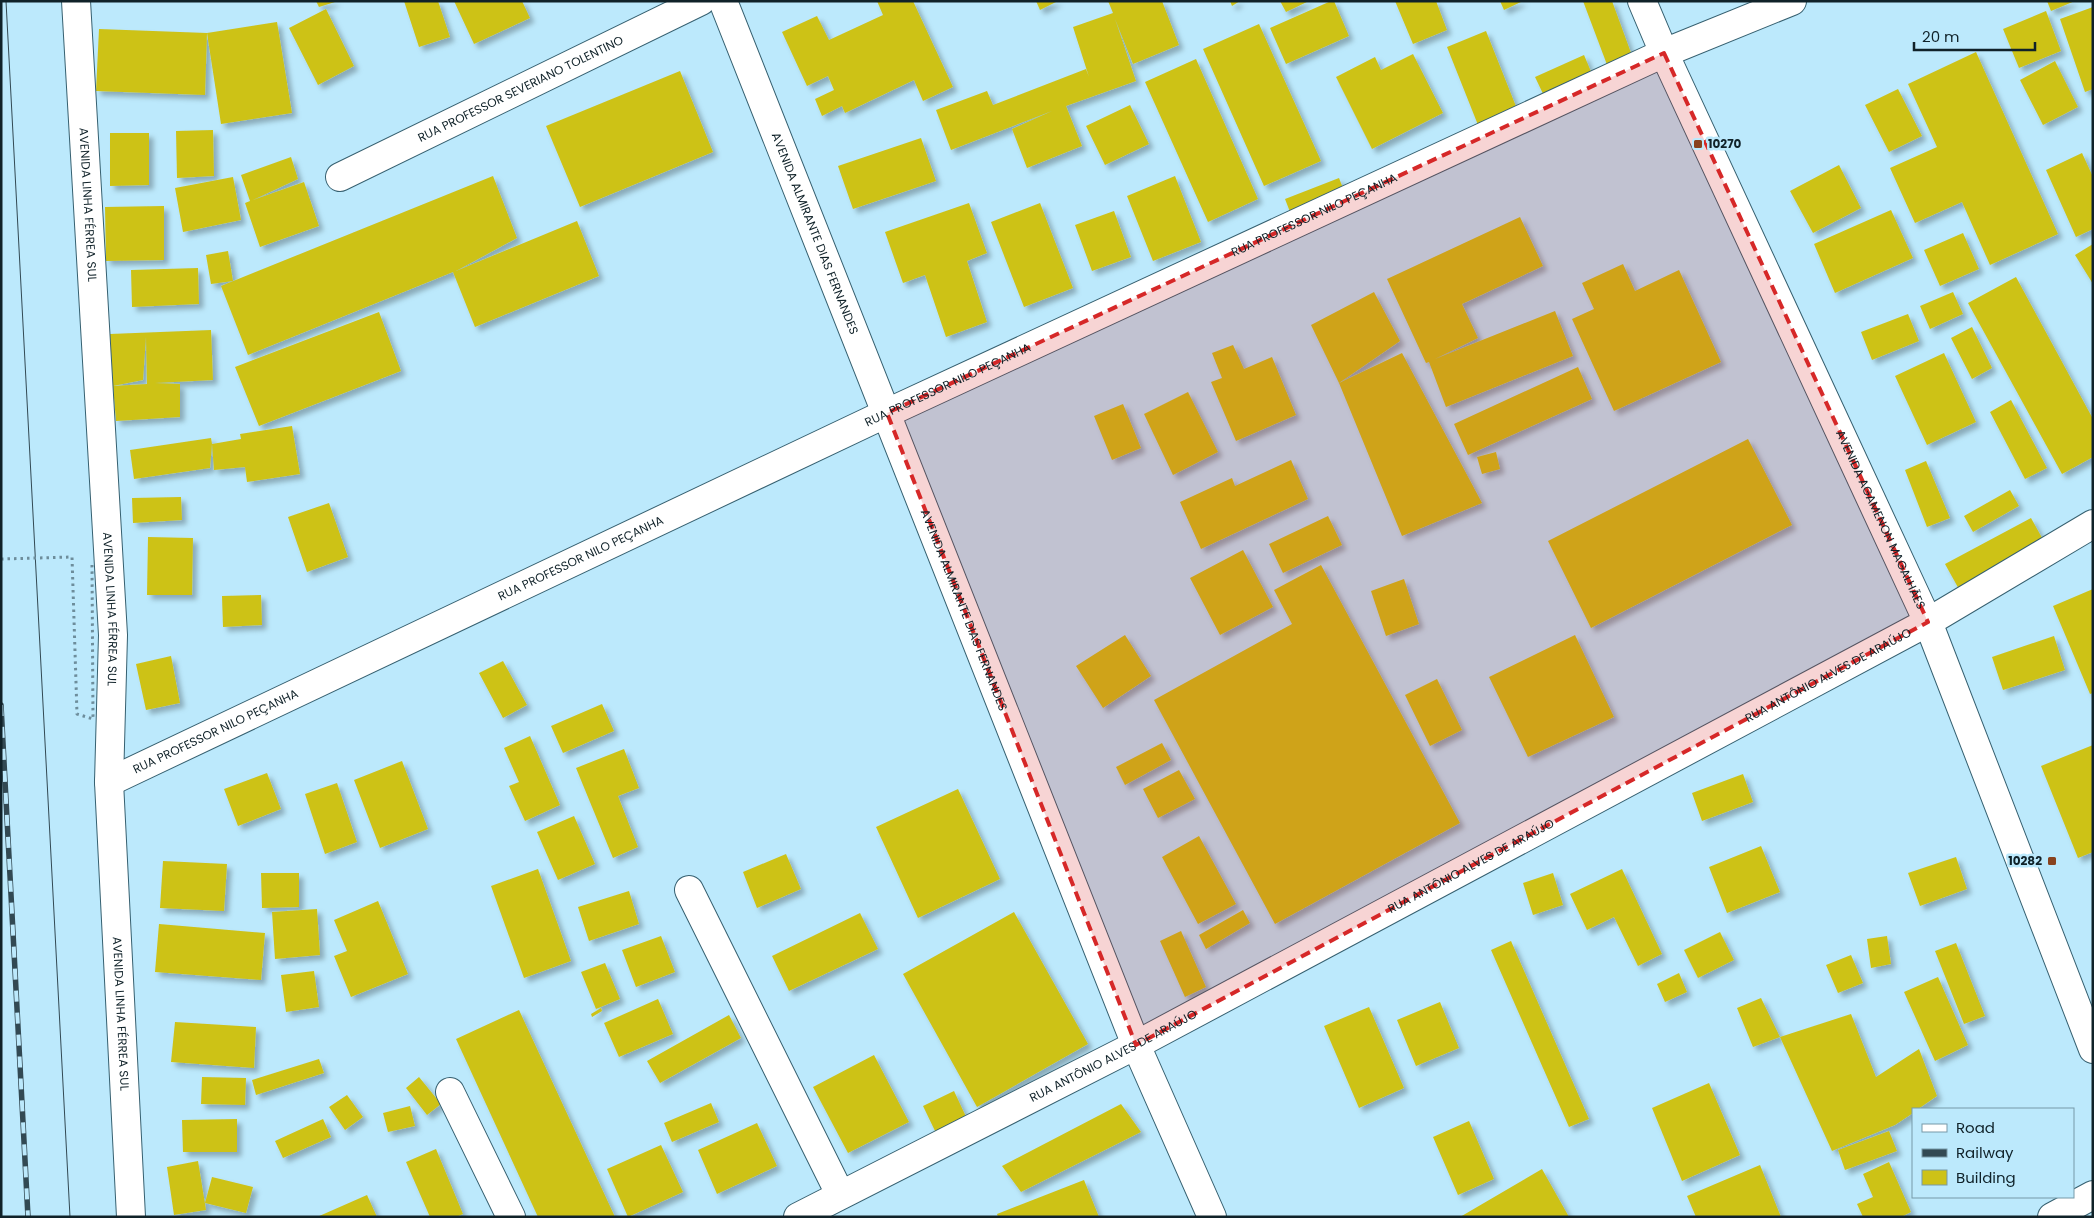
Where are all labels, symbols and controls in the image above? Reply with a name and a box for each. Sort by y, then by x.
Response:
scale bar [1914,20,2035,52]
text: 20 m [1922,26,1960,47]
street label: RUA PROFESSOR SEVERIANO TOLENTINO [415,31,626,146]
street label: AVENIDA LINHA FÉRREA SUL [75,127,101,282]
street label: AVENIDA ALMIRANTE DIAS FERNANDES [768,130,863,337]
place label: 10270 [1708,135,1742,152]
marker: 10270 [1692,138,1704,150]
street label: RUA PROFESSOR NILO PEÇANHA [1228,169,1400,260]
street label: RUA PROFESSOR NILO PEÇANHA [862,339,1033,430]
street label: AVENIDA AGAMENON MAGALHÃES [1832,427,1930,612]
street label: AVENIDA ALMIRANTE DIAS FERNANDES [917,506,1012,713]
street label: RUA PROFESSOR NILO PEÇANHA [495,511,666,604]
street label: AVENIDA LINHA FÉRREA SUL [99,531,122,686]
street label: RUA ANTÔNIO ALVES DE ARAÚJO [1742,623,1914,726]
street label: RUA PROFESSOR NILO PEÇANHA [130,684,301,777]
street label: RUA ANTÔNIO ALVES DE ARAÚJO [1385,814,1557,917]
place label: 10282 [2008,852,2042,869]
marker: 10282 [2046,855,2058,867]
street label: AVENIDA LINHA FÉRREA SUL [109,936,134,1091]
street label: RUA ANTÔNIO ALVES DE ARAÚJO [1026,1005,1200,1106]
legend [1912,1108,2074,1198]
text: Road [1956,1117,1995,1138]
text: Railway [1956,1142,2014,1163]
text: Building [1956,1167,2016,1188]

